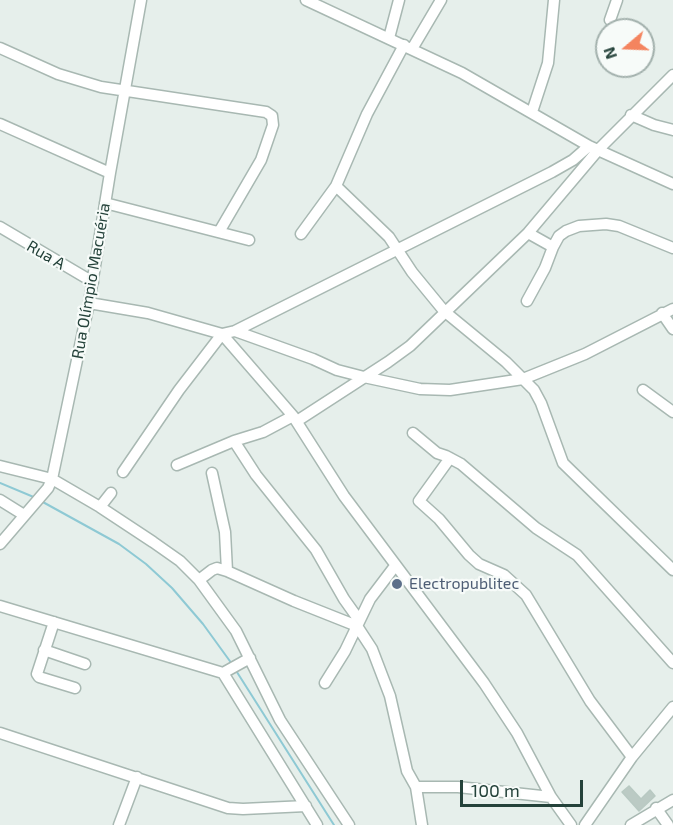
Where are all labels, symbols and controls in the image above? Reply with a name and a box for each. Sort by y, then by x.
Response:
north arrow [595,18,655,78]
text: N [599,45,620,62]
street label: Rua Olímpio Macuéria [68,201,114,361]
street label: Rua A [23,236,69,274]
place label: Electropublitec [409,574,519,594]
marker: Electropublitec [390,577,404,591]
scale bar [463,768,586,806]
text: 100 m [471,779,520,801]

